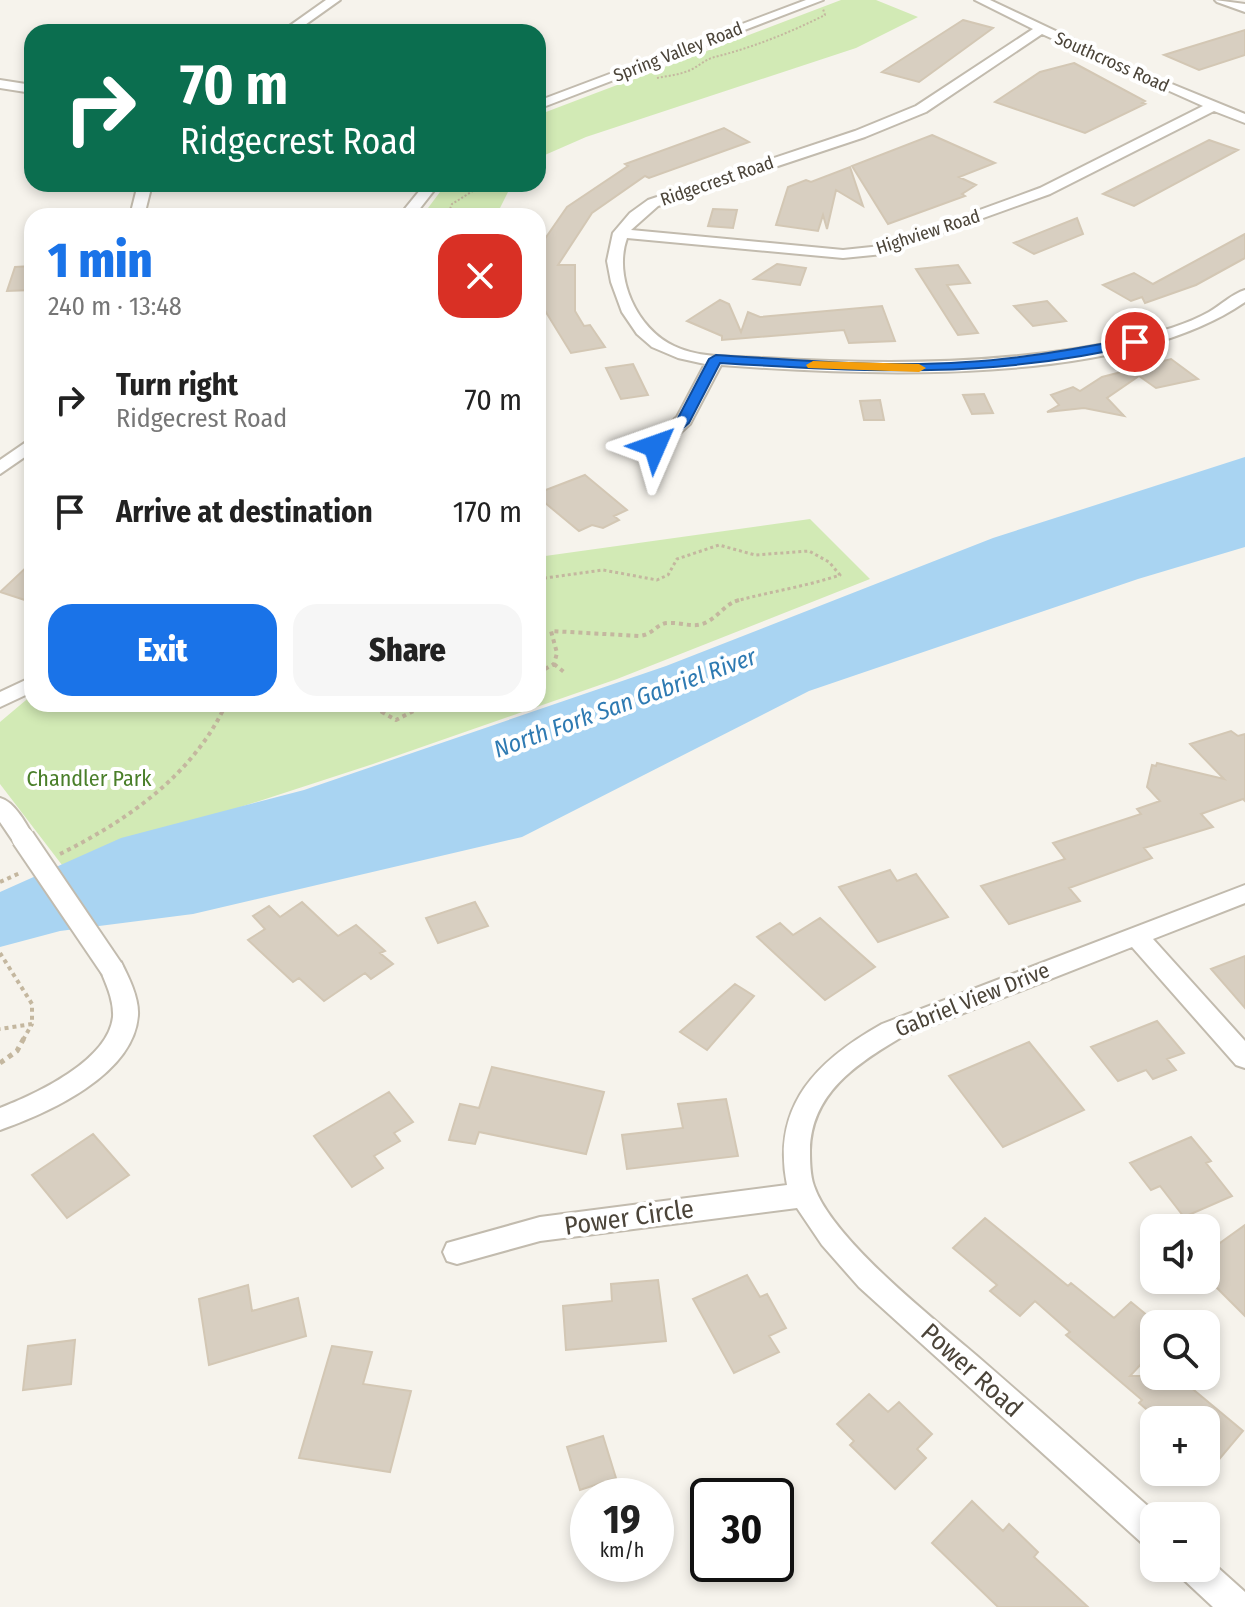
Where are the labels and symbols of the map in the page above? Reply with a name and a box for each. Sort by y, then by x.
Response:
street label: Spring Valley Road [610,17,746,87]
street label: Southcross Road [1051,27,1173,97]
street label: Ridgecrest Road [657,151,777,211]
street label: Highview Road [873,205,983,259]
pin [1101,308,1169,376]
position arrow [613,404,697,488]
water label: North Fork San Gabriel River [490,642,761,764]
park label: Chandler Park [26,765,152,792]
street label: Gabriel View Drive [891,956,1053,1043]
street label: Power Circle [562,1193,696,1242]
street label: Power Road [915,1317,1029,1424]
speed limit sign: 30 [690,1478,794,1582]

